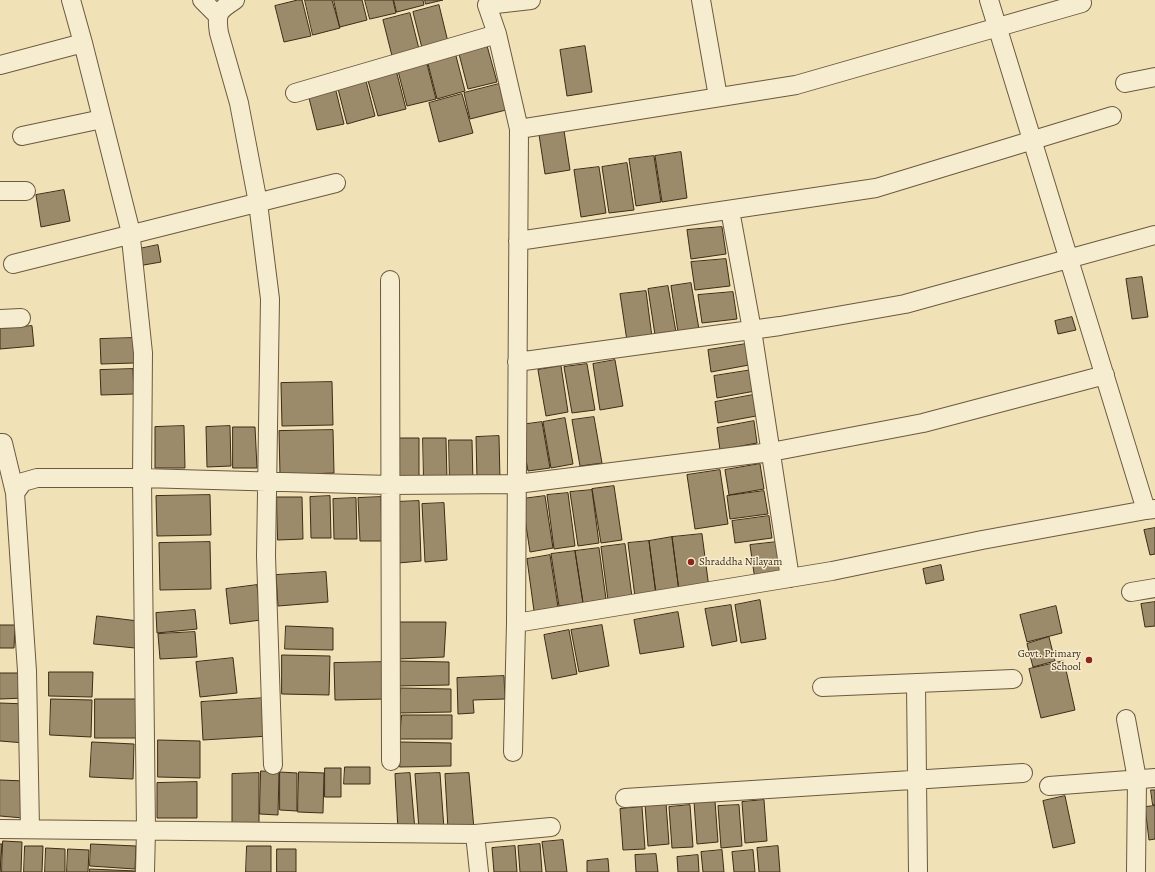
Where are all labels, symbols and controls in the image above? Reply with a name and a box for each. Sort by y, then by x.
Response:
place label: Shraddha Nilayam [699,555,782,569]
marker: Shraddha Nilayam [686,557,696,567]
place label: Govt. Primary School [1018,647,1081,673]
marker: Govt. Primary School [1084,655,1094,665]

